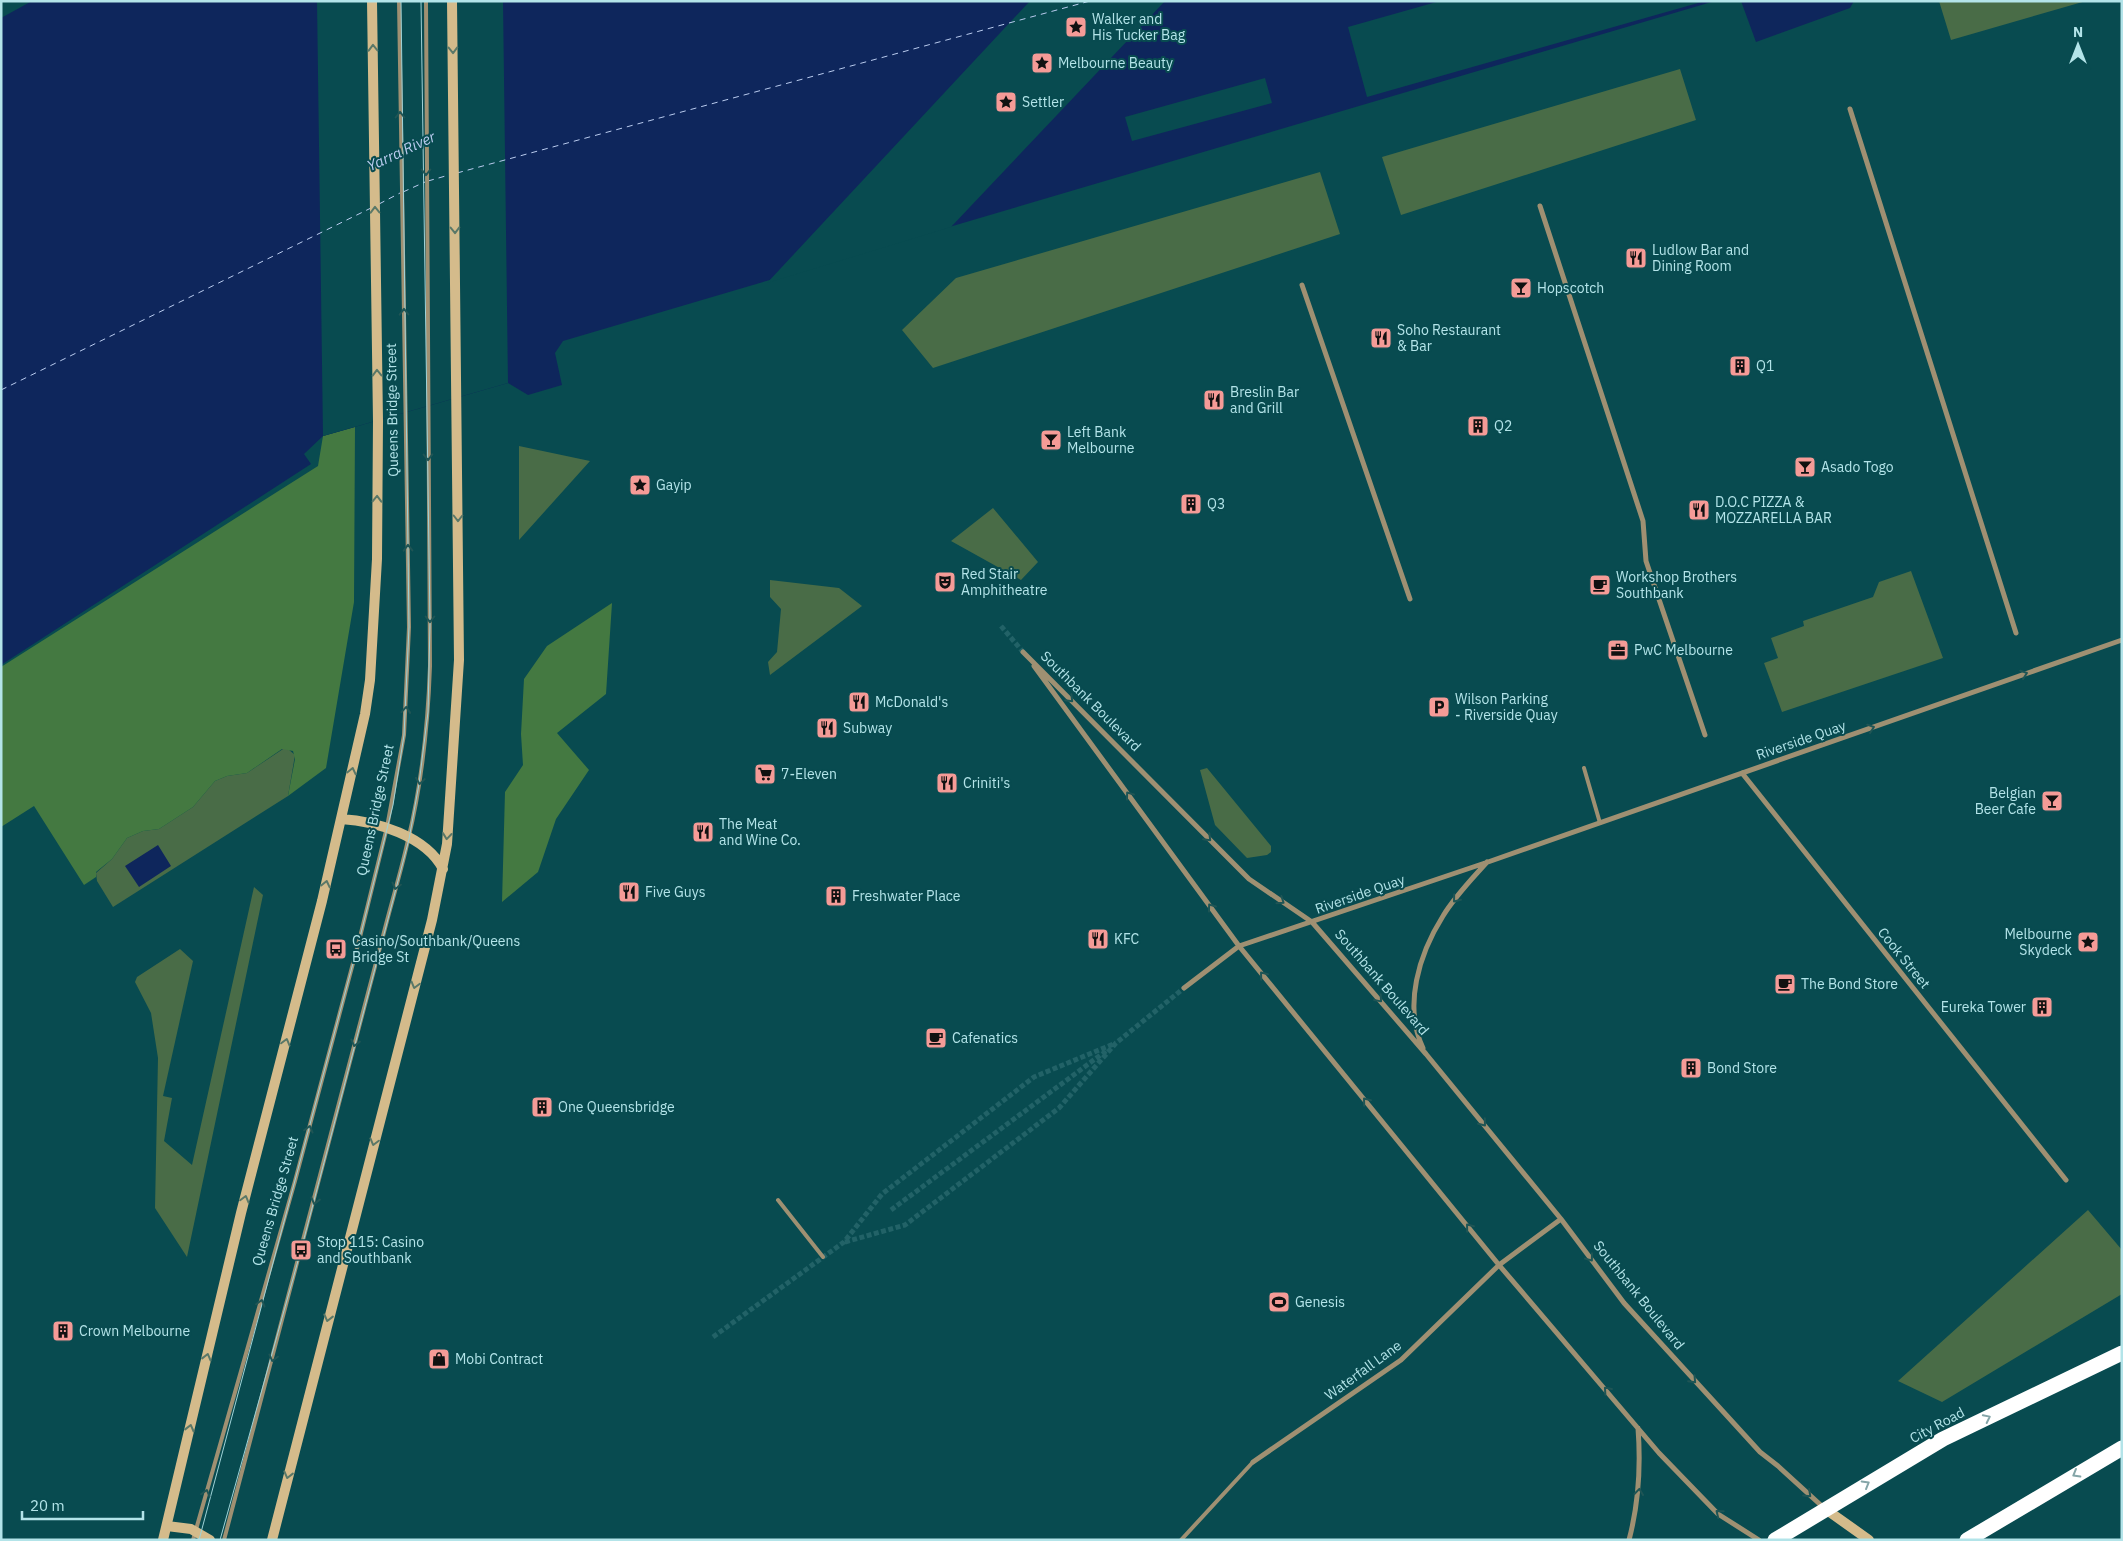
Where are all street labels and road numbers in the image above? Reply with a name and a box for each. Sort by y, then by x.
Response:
street label: Queens Bridge Street [382,343,402,477]
street label: Southbank Boulevard [1037,647,1145,755]
street label: Riverside Quay [1754,716,1848,764]
street label: Queens Bridge Street [352,743,398,877]
street label: Riverside Quay [1313,870,1407,918]
street label: Cook Street [1874,924,1934,992]
street label: Southbank Boulevard [1331,925,1433,1039]
street label: Queens Bridge Street [248,1134,302,1268]
street label: Southbank Boulevard [1590,1237,1688,1353]
street label: Waterfall Lane [1321,1336,1405,1404]
street label: City Road [1906,1403,1968,1447]

